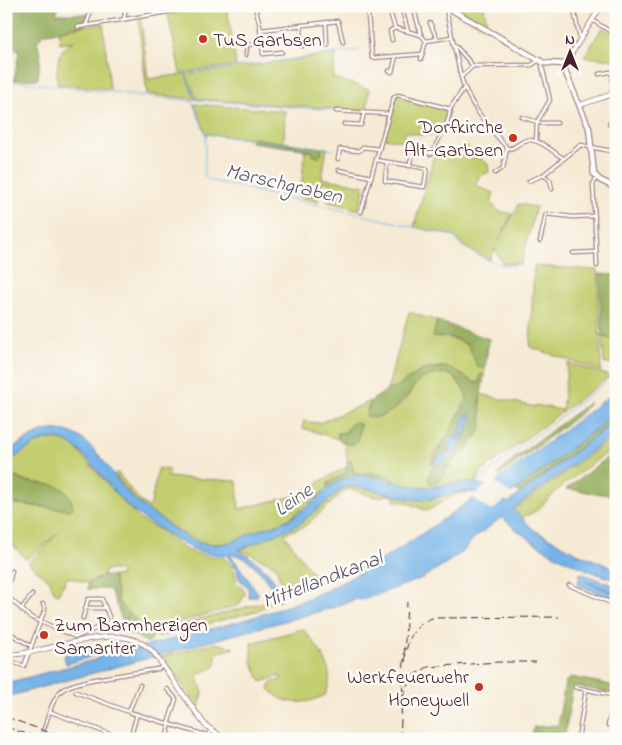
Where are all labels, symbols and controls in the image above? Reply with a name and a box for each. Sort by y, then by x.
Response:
place label: TuS Garbsen [213,27,322,56]
north arrow [544,28,594,78]
text: N [565,30,575,51]
marker: TuS Garbsen [197,33,209,45]
place label: Dorfkirche Alt-Garbsen [404,114,503,166]
marker: Dorfkirche Alt-Garbsen [507,132,519,144]
water label: Marschgraben [222,157,345,214]
water label: Leine [269,476,321,525]
water label: Mittellandkanal [258,543,389,618]
place label: Zum Barmherzigen Samariter [54,612,208,664]
marker: Zum Barmherzigen Samariter [38,629,50,641]
place label: Werkfeuerwehr Honeywell [347,664,470,716]
marker: Werkfeuerwehr Honeywell [473,681,485,693]

